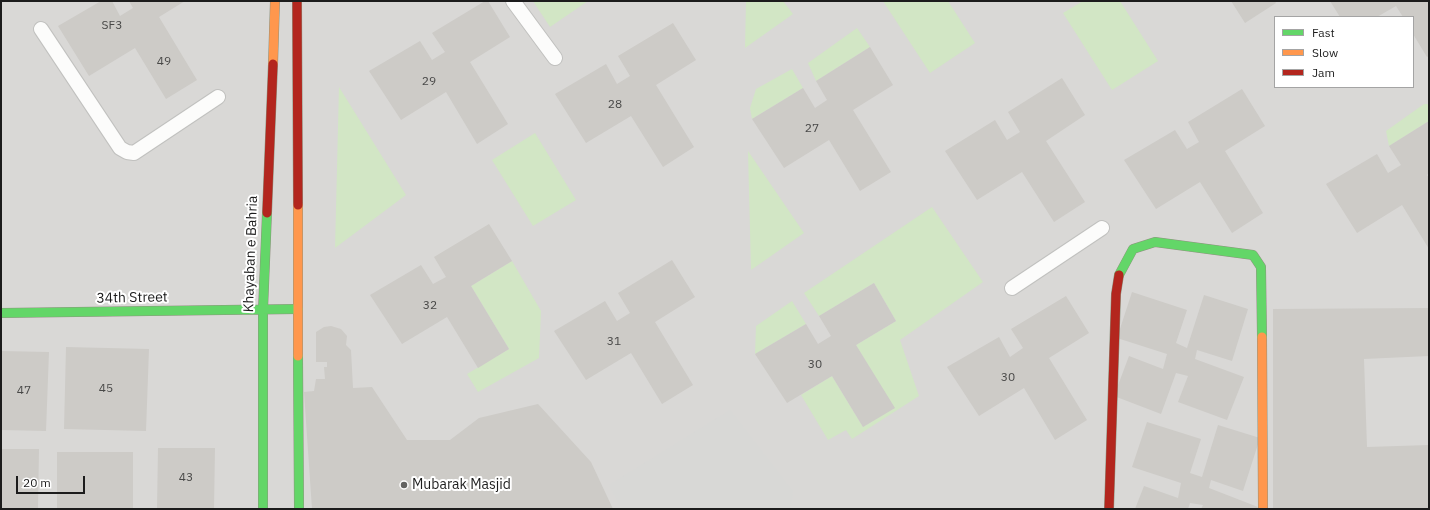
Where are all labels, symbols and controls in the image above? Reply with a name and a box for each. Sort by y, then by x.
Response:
legend [1274,16,1414,88]
house number: SF3 [102,19,122,33]
text: Fast [1312,25,1335,40]
text: Slow [1312,45,1338,60]
house number: 49 [157,55,171,69]
text: Jam [1312,65,1335,80]
house number: 29 [422,75,436,89]
house number: 28 [608,98,622,112]
house number: 27 [805,122,819,136]
street label: Khayaban e Bahria [241,195,261,313]
street label: 34th Street [96,289,168,307]
house number: 32 [423,299,437,313]
house number: 31 [607,335,621,349]
house number: 30 [808,358,822,372]
house number: 30 [1001,371,1015,385]
house number: 45 [99,382,113,396]
house number: 47 [17,384,31,398]
scale bar [18,468,87,494]
house number: 43 [179,471,193,485]
text: 20 m [23,475,51,490]
place label: Mubarak Masjid [412,477,511,493]
marker: Mubarak Masjid [399,480,409,490]

